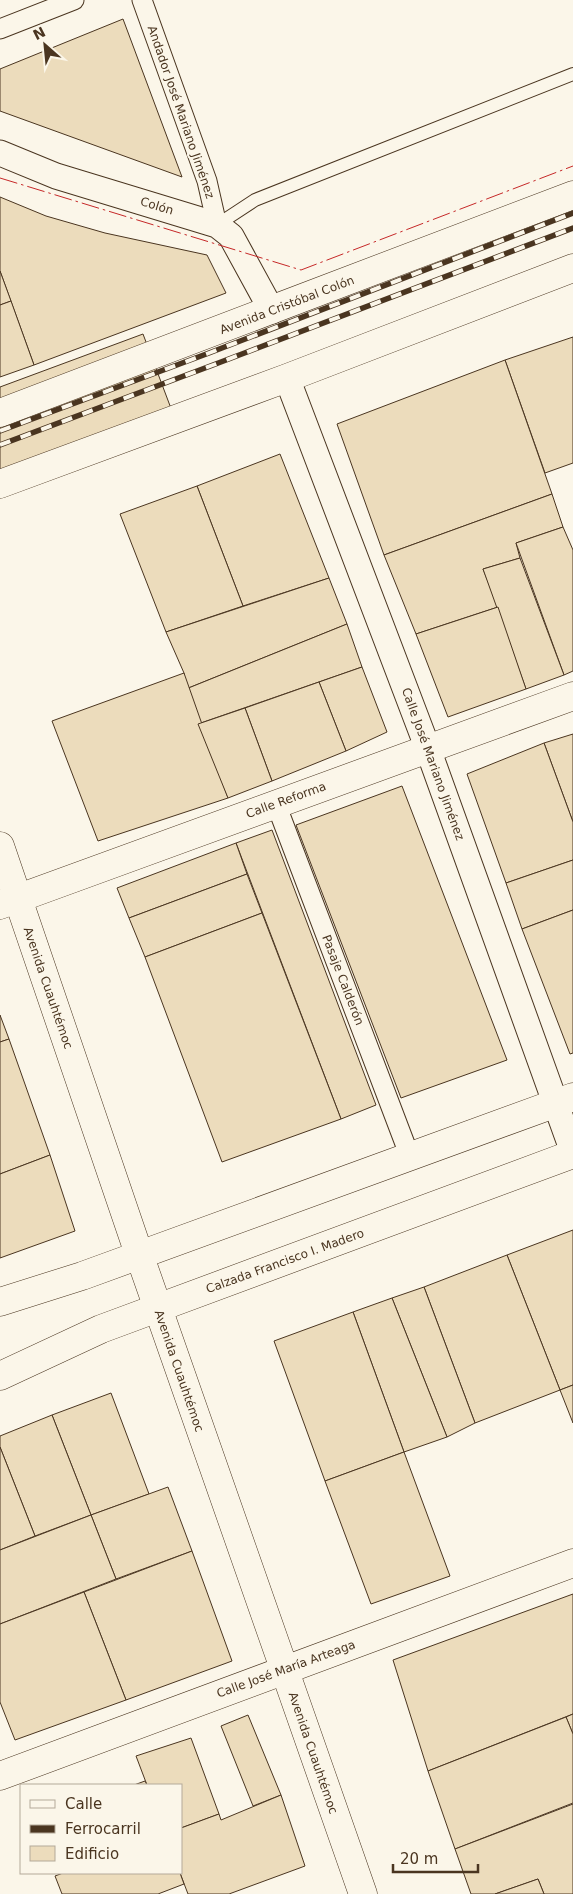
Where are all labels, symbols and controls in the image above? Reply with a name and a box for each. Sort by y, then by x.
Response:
north arrow [20,20,70,70]
text: N [30,24,48,43]
street label: Andador José Mariano Jiménez [145,24,217,200]
street label: Colón [139,194,175,218]
street label: Avenida Cristóbal Colón [218,273,356,337]
street label: Calle José Mariano Jiménez [399,686,467,842]
street label: Calle Reforma [244,779,328,821]
street label: Avenida Cuauhtémoc [21,925,75,1051]
street label: Pasaje Calderón [319,933,367,1027]
street label: Calzada Francisco I. Madero [204,1226,366,1296]
street label: Avenida Cuauhtémoc [152,1308,206,1434]
street label: Calle José María Arteaga [215,1637,357,1701]
street label: Avenida Cuauhtémoc [286,1690,340,1816]
legend [20,1784,182,1874]
text: Calle [65,1795,102,1813]
text: Ferrocarril [65,1820,141,1838]
scale bar [393,1842,478,1874]
text: Edificio [65,1845,119,1863]
text: 20 m [400,1850,438,1868]

